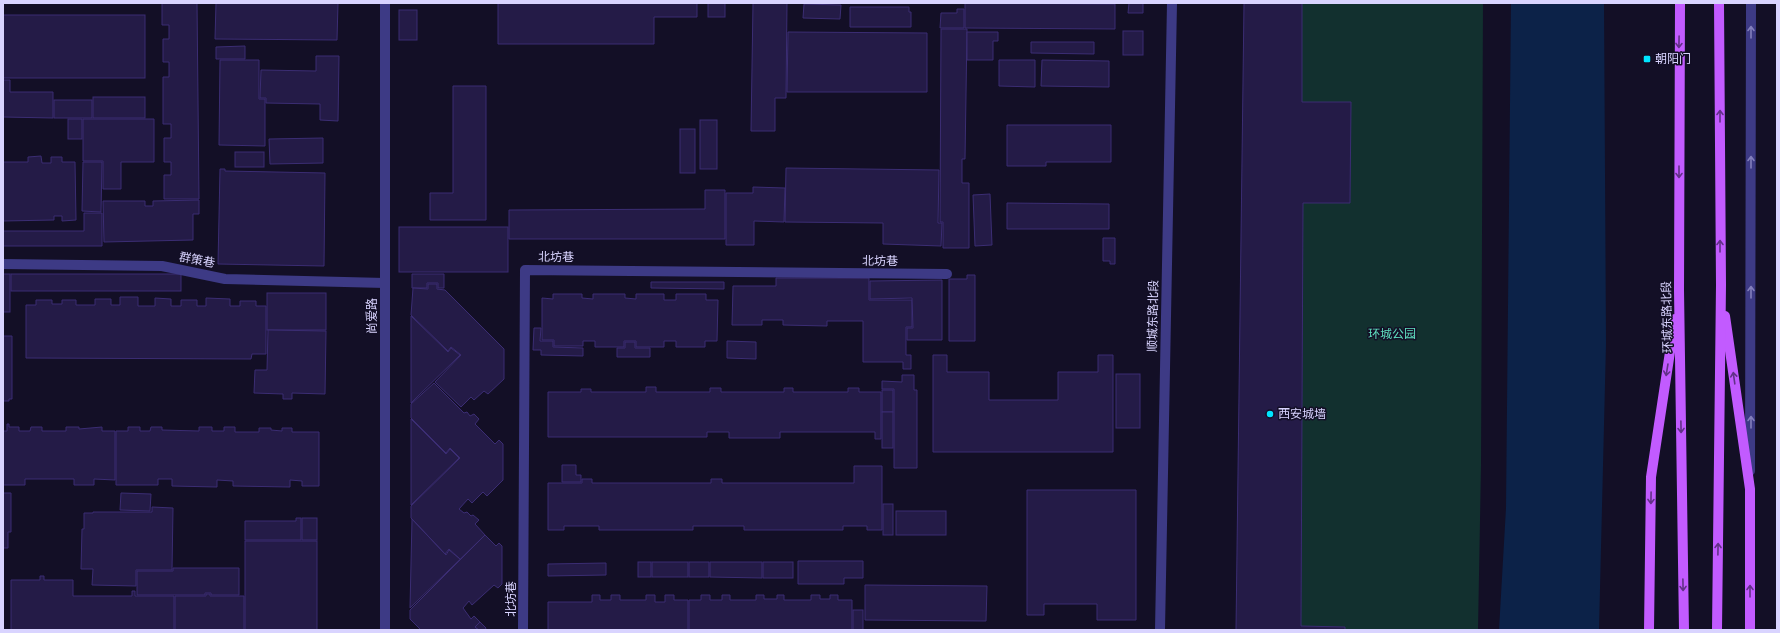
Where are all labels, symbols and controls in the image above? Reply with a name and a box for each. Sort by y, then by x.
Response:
one-way arrow [1747,26,1755,39]
one-way arrow [1675,35,1683,48]
place label: 朝阳门 [1655,52,1691,66]
marker: 朝阳门 [1642,54,1652,64]
one-way arrow [1716,110,1724,123]
one-way arrow [1747,156,1755,169]
one-way arrow [1675,165,1683,178]
one-way arrow [1716,240,1724,253]
street label: 群策巷 [178,250,216,270]
street label: 北坊巷 [538,250,574,264]
street label: 北坊巷 [862,254,898,268]
street label: 顺城东路北段 [1145,280,1161,352]
street label: 环城东路北段 [1659,281,1675,353]
one-way arrow [1747,286,1755,299]
street label: 尚爱路 [365,298,379,334]
park label: 环城公园 [1368,327,1416,341]
one-way arrow [1663,363,1671,376]
one-way arrow [1730,372,1738,385]
place label: 西安城墙 [1278,407,1326,421]
marker: 西安城墙 [1265,409,1275,419]
one-way arrow [1747,416,1755,429]
one-way arrow [1677,420,1685,433]
one-way arrow [1647,491,1655,504]
one-way arrow [1714,543,1722,556]
one-way arrow [1679,578,1687,591]
street label: 北坊巷 [504,581,518,617]
one-way arrow [1746,585,1754,598]

